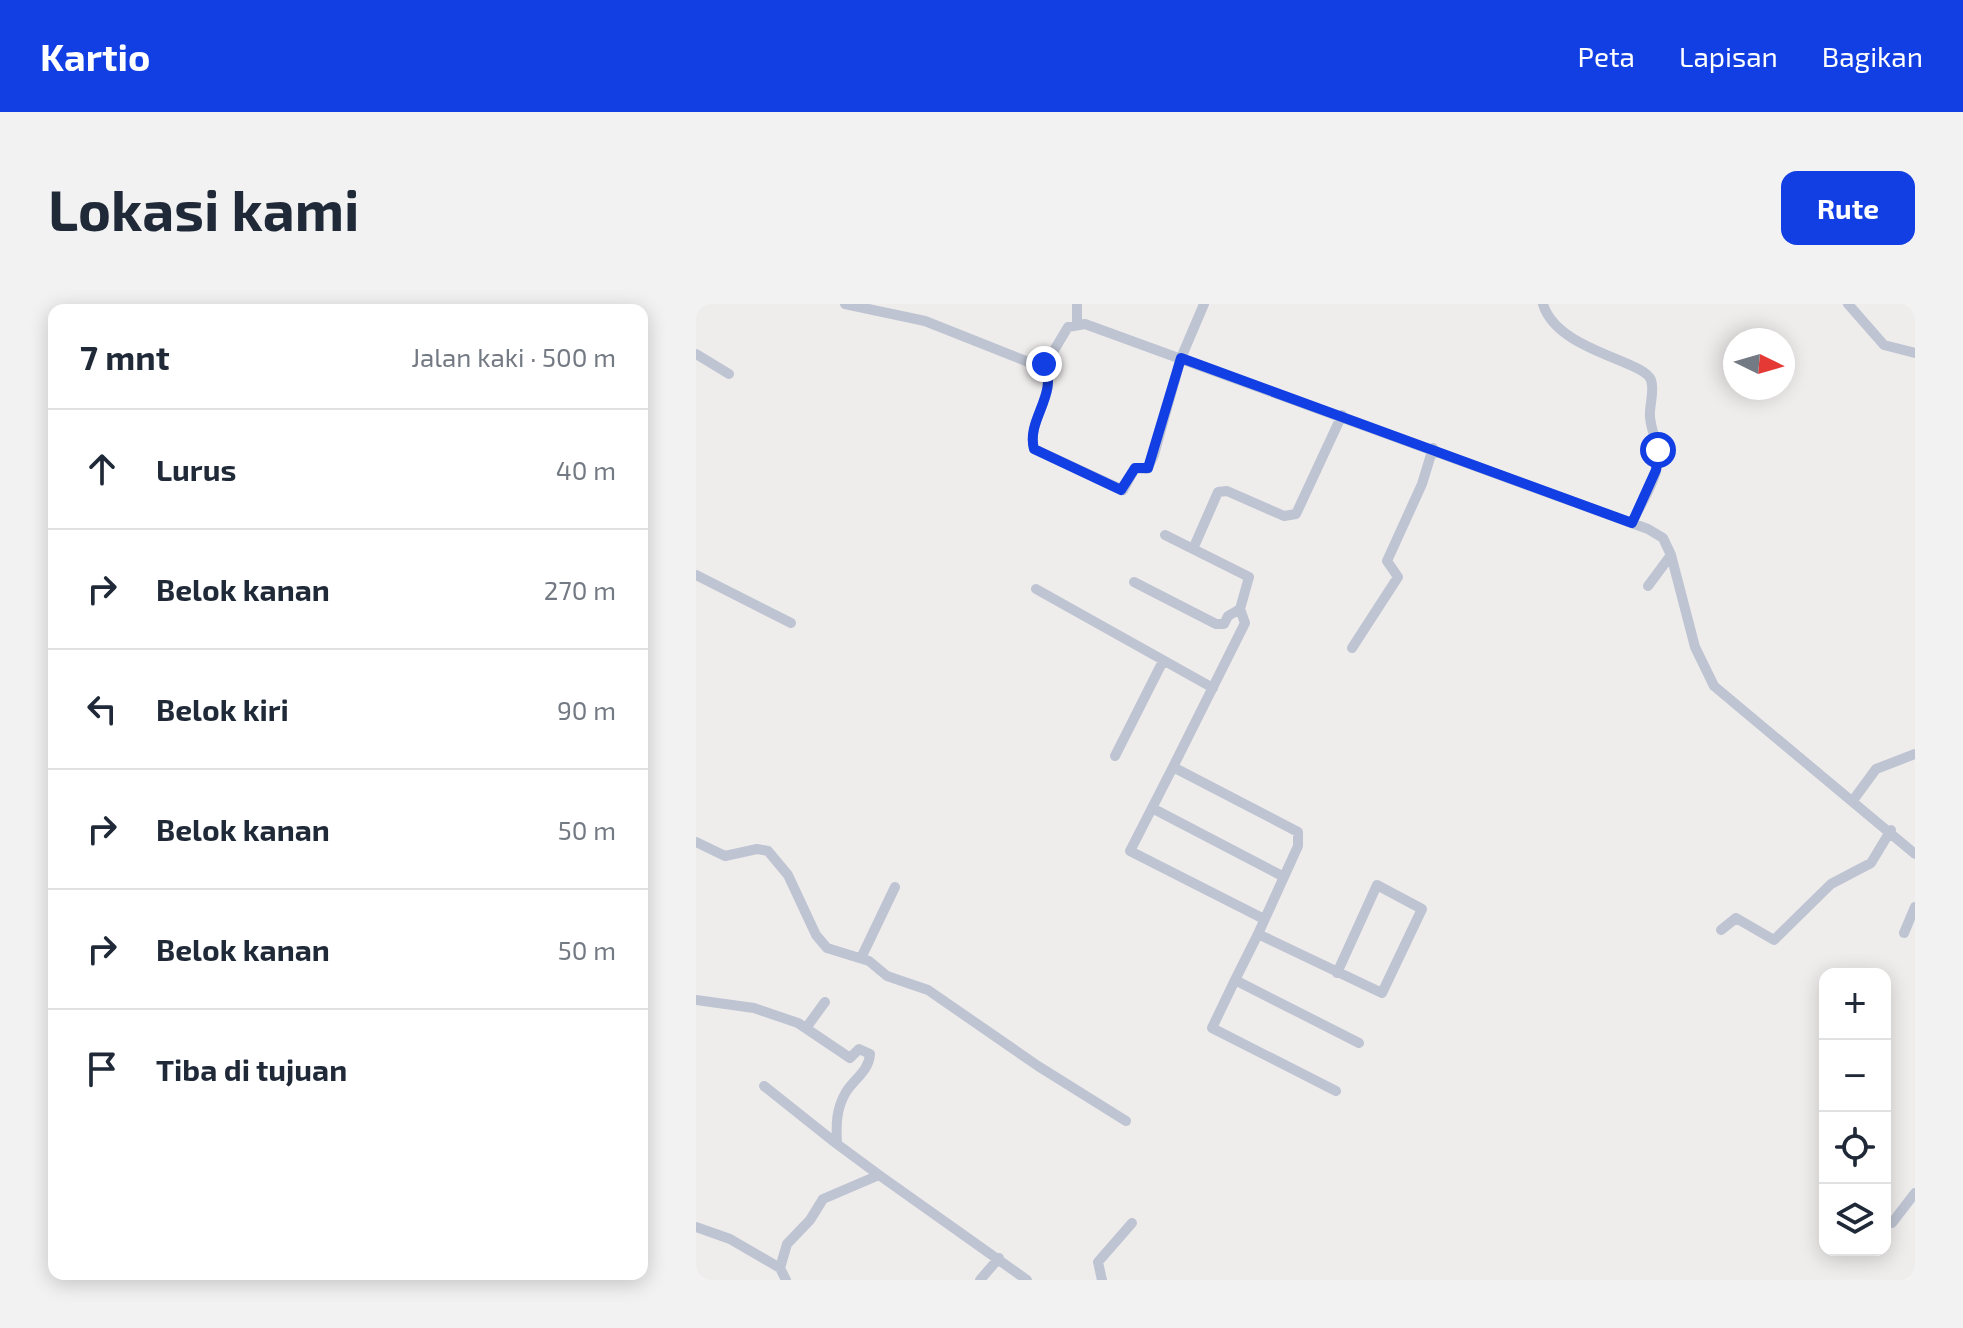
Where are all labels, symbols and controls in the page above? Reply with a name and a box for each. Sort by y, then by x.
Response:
text: Kartio [40,33,150,79]
text: Peta [1578,39,1635,73]
text: Lapisan [1679,39,1778,73]
text: Bagikan [1822,39,1923,73]
button: Rute [1781,171,1915,245]
text: Lokasi kami [48,175,360,242]
north arrow [1723,328,1795,400]
text: 7 mnt [80,336,170,377]
text: Jalan kaki · 500 m [411,341,616,372]
route end [1026,346,1062,382]
route start [1640,432,1676,468]
icon: ahead [80,447,124,491]
text: Lurus [156,451,236,487]
text: 40 m [556,454,616,485]
icon: right [80,567,124,611]
text: Belok kanan [156,571,330,607]
text: 270 m [544,574,616,605]
icon: left [80,687,124,731]
text: Belok kiri [156,691,289,727]
text: 90 m [557,694,616,725]
icon: right [80,807,124,851]
text: Belok kanan [156,811,330,847]
text: 50 m [558,814,616,845]
icon: right [80,927,124,971]
text: Belok kanan [156,931,330,967]
text: 50 m [558,934,616,965]
map controls [1819,968,1891,1256]
button: + [1819,968,1891,1040]
button: − [1819,1040,1891,1112]
icon: arrive [80,1047,124,1091]
text: Tiba di tujuan [156,1051,347,1087]
button: locate [1819,1112,1891,1184]
button: layers [1819,1184,1891,1256]

